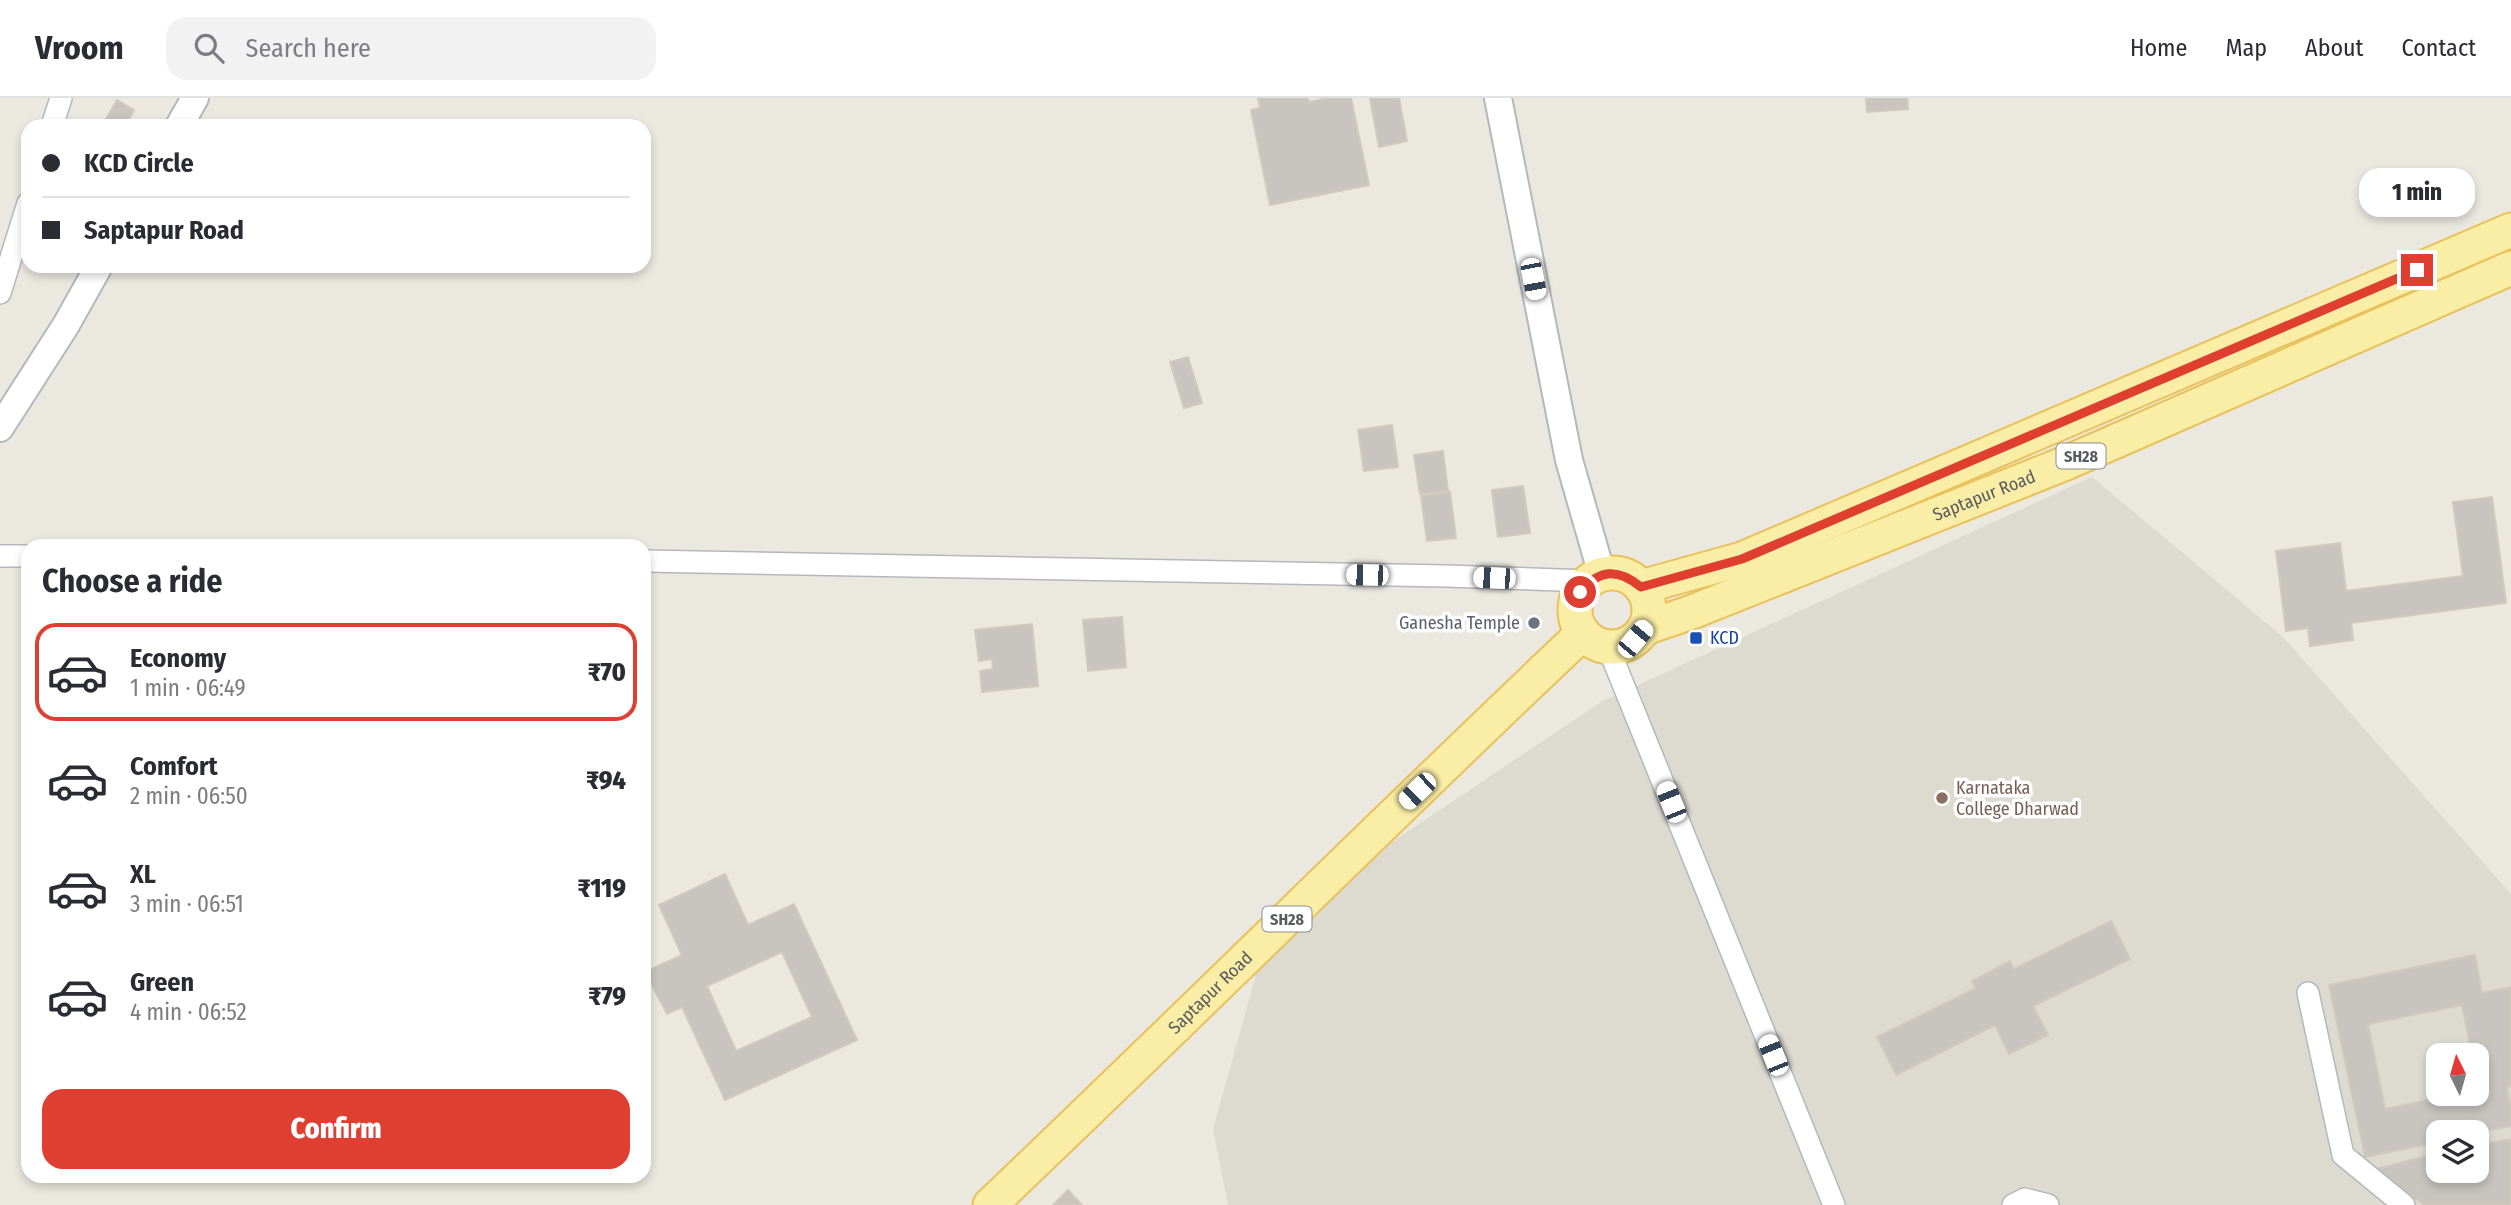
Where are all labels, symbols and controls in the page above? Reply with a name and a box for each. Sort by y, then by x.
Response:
search box [166,17,656,80]
text: Vroom [35,28,124,68]
icon: search [190,29,228,67]
text: Search here [246,33,371,64]
text: Home [2130,34,2187,62]
text: Map [2225,34,2267,62]
text: About [2305,34,2363,62]
text: Contact [2401,34,2476,62]
text: KCD Circle [84,148,194,179]
callout: 1 min [2359,169,2475,218]
text: 1 min [2392,178,2442,206]
text: Saptapur Road [84,215,244,246]
route end [2401,254,2433,286]
car [1519,256,1548,302]
road number: SH28 [2056,444,2106,468]
street label: Saptapur Road [1929,465,2039,526]
text: Choose a ride [42,562,223,600]
car [1346,564,1389,586]
car [1473,567,1516,589]
route start [1564,576,1596,608]
place label: Ganesha Temple [1399,612,1520,634]
marker: Ganesha Temple [1526,615,1542,631]
car [1614,616,1657,662]
place label: KCD [1710,627,1739,649]
marker: KCD [1688,630,1704,646]
icon: car [46,641,109,704]
text: Economy [130,643,226,674]
text: ₹70 [588,657,626,688]
text: 1 min · 06:49 [130,674,246,702]
icon: car [46,749,109,812]
text: Comfort [130,751,218,782]
text: ₹94 [586,765,626,796]
car [1395,769,1440,813]
place label: Karnataka College Dharwad [1956,777,2079,820]
car [1654,779,1689,825]
text: 2 min · 06:50 [130,782,248,810]
marker: Karnataka College Dharwad [1934,790,1950,806]
icon: car [46,857,109,920]
text: XL [130,859,156,890]
text: ₹119 [577,873,626,904]
text: 3 min · 06:51 [130,890,244,918]
road number: SH28 [1262,906,1312,932]
street label: Saptapur Road [1164,947,1257,1039]
icon: car [46,965,109,1028]
text: Green [130,967,194,998]
text: ₹79 [588,981,626,1012]
text: 4 min · 06:52 [130,998,247,1026]
car [1756,1032,1791,1078]
north arrow [2426,1043,2488,1106]
map controls [2426,1043,2489,1183]
button: Confirm [42,1089,630,1169]
button: layers [2426,1120,2489,1183]

